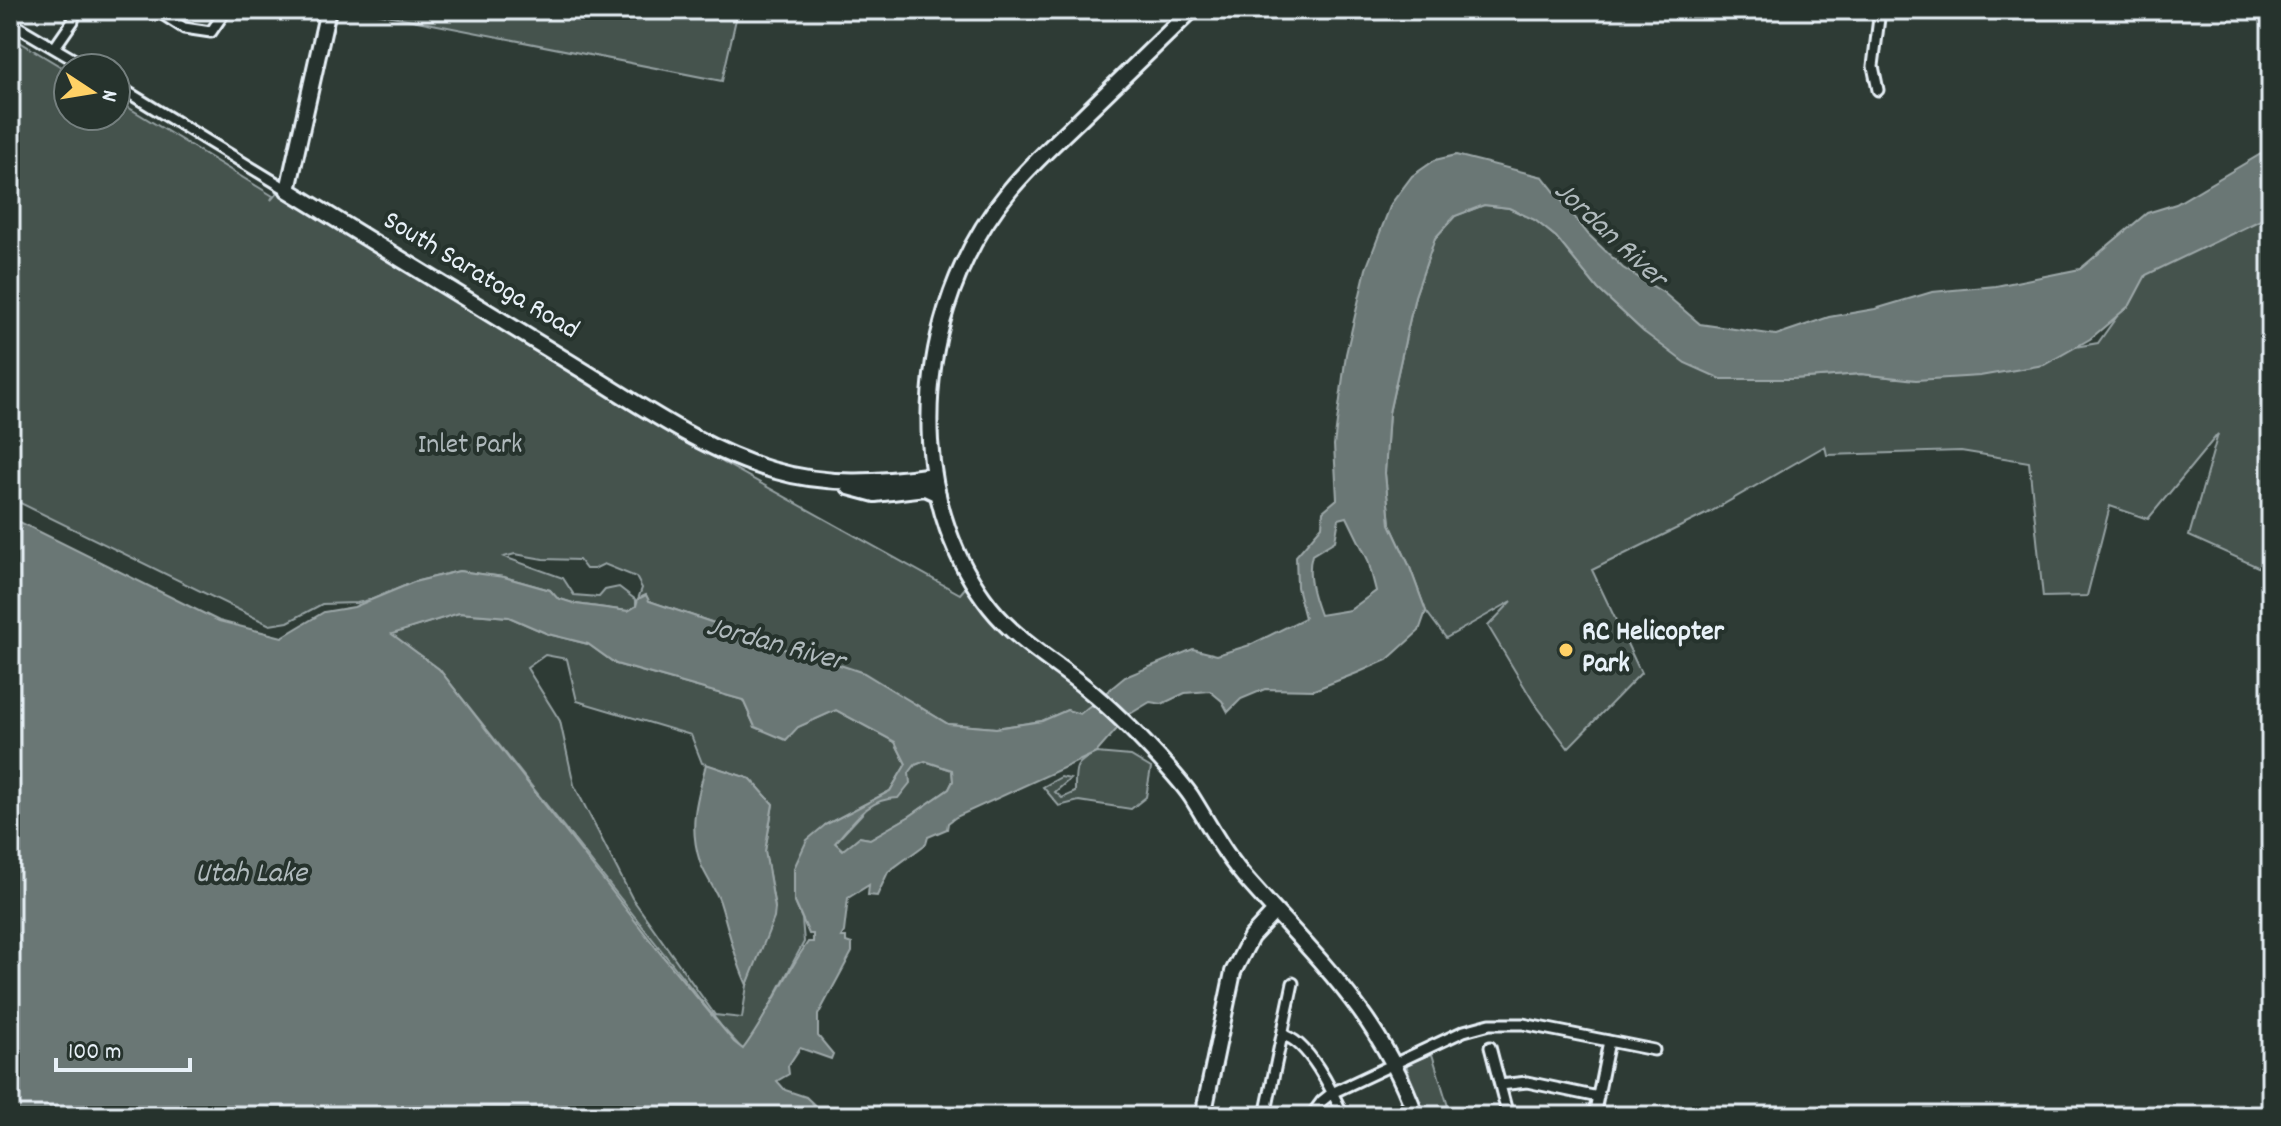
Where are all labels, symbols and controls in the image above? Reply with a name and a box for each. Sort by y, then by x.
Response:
north arrow [52,52,132,132]
text: N [92,87,124,104]
water label: Jordan River [1543,172,1677,302]
street label: South Saratoga Road [374,203,586,351]
park label: Inlet Park [417,427,523,467]
water label: Jordan River [701,607,852,686]
place label: RC Helicopter Park [1582,614,1725,686]
marker: RC Helicopter Park [1557,641,1575,659]
water label: Utah Lake [195,854,309,897]
scale bar [56,1022,190,1072]
text: 100 m [68,1036,121,1070]

